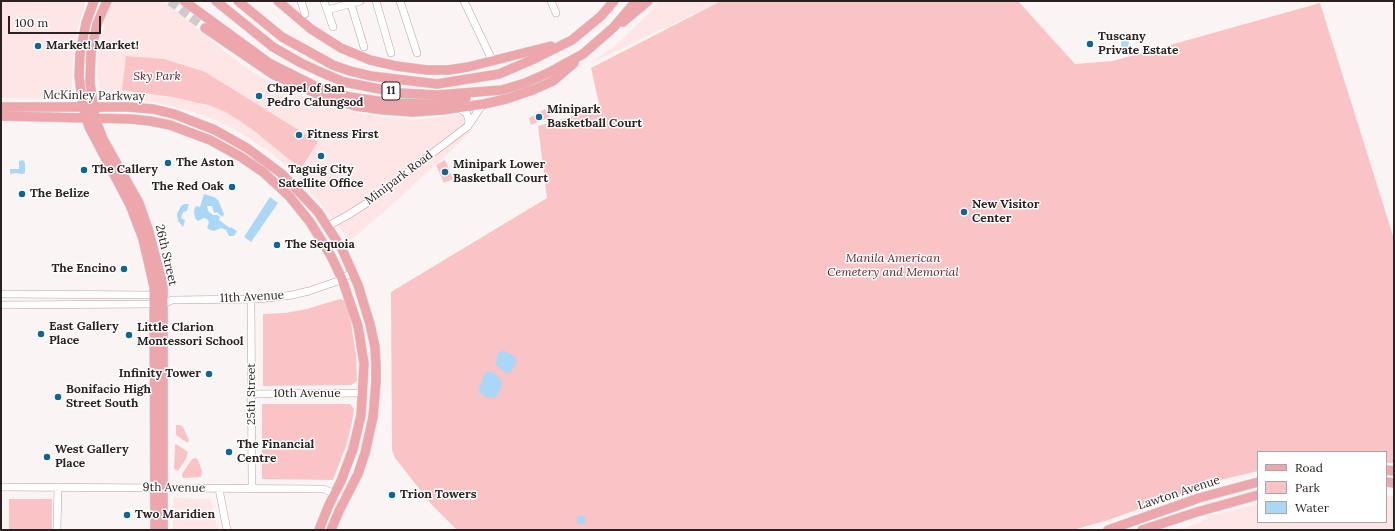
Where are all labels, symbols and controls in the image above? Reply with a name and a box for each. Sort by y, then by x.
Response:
scale bar [10,8,103,34]
text: 100 m [15,15,48,30]
place label: Tuscany Private Estate [1098,30,1178,58]
place label: Market! Market! [46,39,139,53]
marker: Tuscany Private Estate [1085,39,1095,49]
marker: Market! Market! [33,41,43,51]
park label: Sky Park [133,70,181,84]
place label: Chapel of San Pedro Calungsod [267,82,363,110]
road number: 11 [382,82,400,100]
street label: McKinley Parkway [43,88,145,104]
marker: Chapel of San Pedro Calungsod [254,91,264,101]
place label: Minipark Basketball Court [547,103,642,131]
marker: Minipark Basketball Court [534,112,544,122]
place label: Fitness First [307,128,379,142]
marker: Fitness First [294,130,304,140]
street label: Minipark Road [362,148,436,208]
marker: Taguig City Satellite Office [316,151,326,161]
place label: The Aston [176,156,234,170]
marker: The Aston [163,158,173,168]
place label: Minipark Lower Basketball Court [453,158,548,186]
place label: The Callery [92,163,158,177]
place label: Taguig City Satellite Office [278,163,364,191]
marker: The Callery [79,165,89,175]
marker: Minipark Lower Basketball Court [440,167,450,177]
place label: The Red Oak [152,180,224,194]
marker: The Red Oak [227,182,237,192]
place label: The Belize [30,187,90,201]
marker: The Belize [17,189,27,199]
place label: New Visitor Center [972,198,1040,226]
marker: New Visitor Center [959,207,969,217]
street label: 26th Street [152,223,180,287]
place label: The Sequoia [285,238,355,252]
marker: The Sequoia [272,240,282,250]
park label: Manila American Cemetery and Memorial [827,252,959,280]
place label: The Encino [51,262,116,276]
marker: The Encino [119,264,129,274]
street label: 11th Avenue [219,288,285,306]
place label: East Gallery Place [49,320,119,348]
place label: Little Clarion Montessori School [137,321,244,349]
marker: East Gallery Place [36,329,46,339]
marker: Little Clarion Montessori School [124,330,134,340]
street label: 25th Street [245,363,259,425]
place label: Infinity Tower [119,367,201,381]
marker: Infinity Tower [204,369,214,379]
place label: Bonifacio High Street South [66,383,151,411]
street label: 10th Avenue [273,387,341,401]
marker: Bonifacio High Street South [53,392,63,402]
place label: The Financial Centre [237,438,314,466]
place label: West Gallery Place [55,443,129,471]
marker: The Financial Centre [224,447,234,457]
legend [1257,451,1387,523]
marker: West Gallery Place [42,452,52,462]
text: Road [1295,460,1323,475]
street label: Lawton Avenue [1136,473,1222,513]
street label: 9th Avenue [143,480,205,496]
text: Park [1295,480,1320,495]
place label: Trion Towers [400,488,477,502]
marker: Trion Towers [387,490,397,500]
text: Water [1295,500,1329,515]
place label: Two Maridien [135,508,215,522]
marker: Two Maridien [122,510,132,520]

